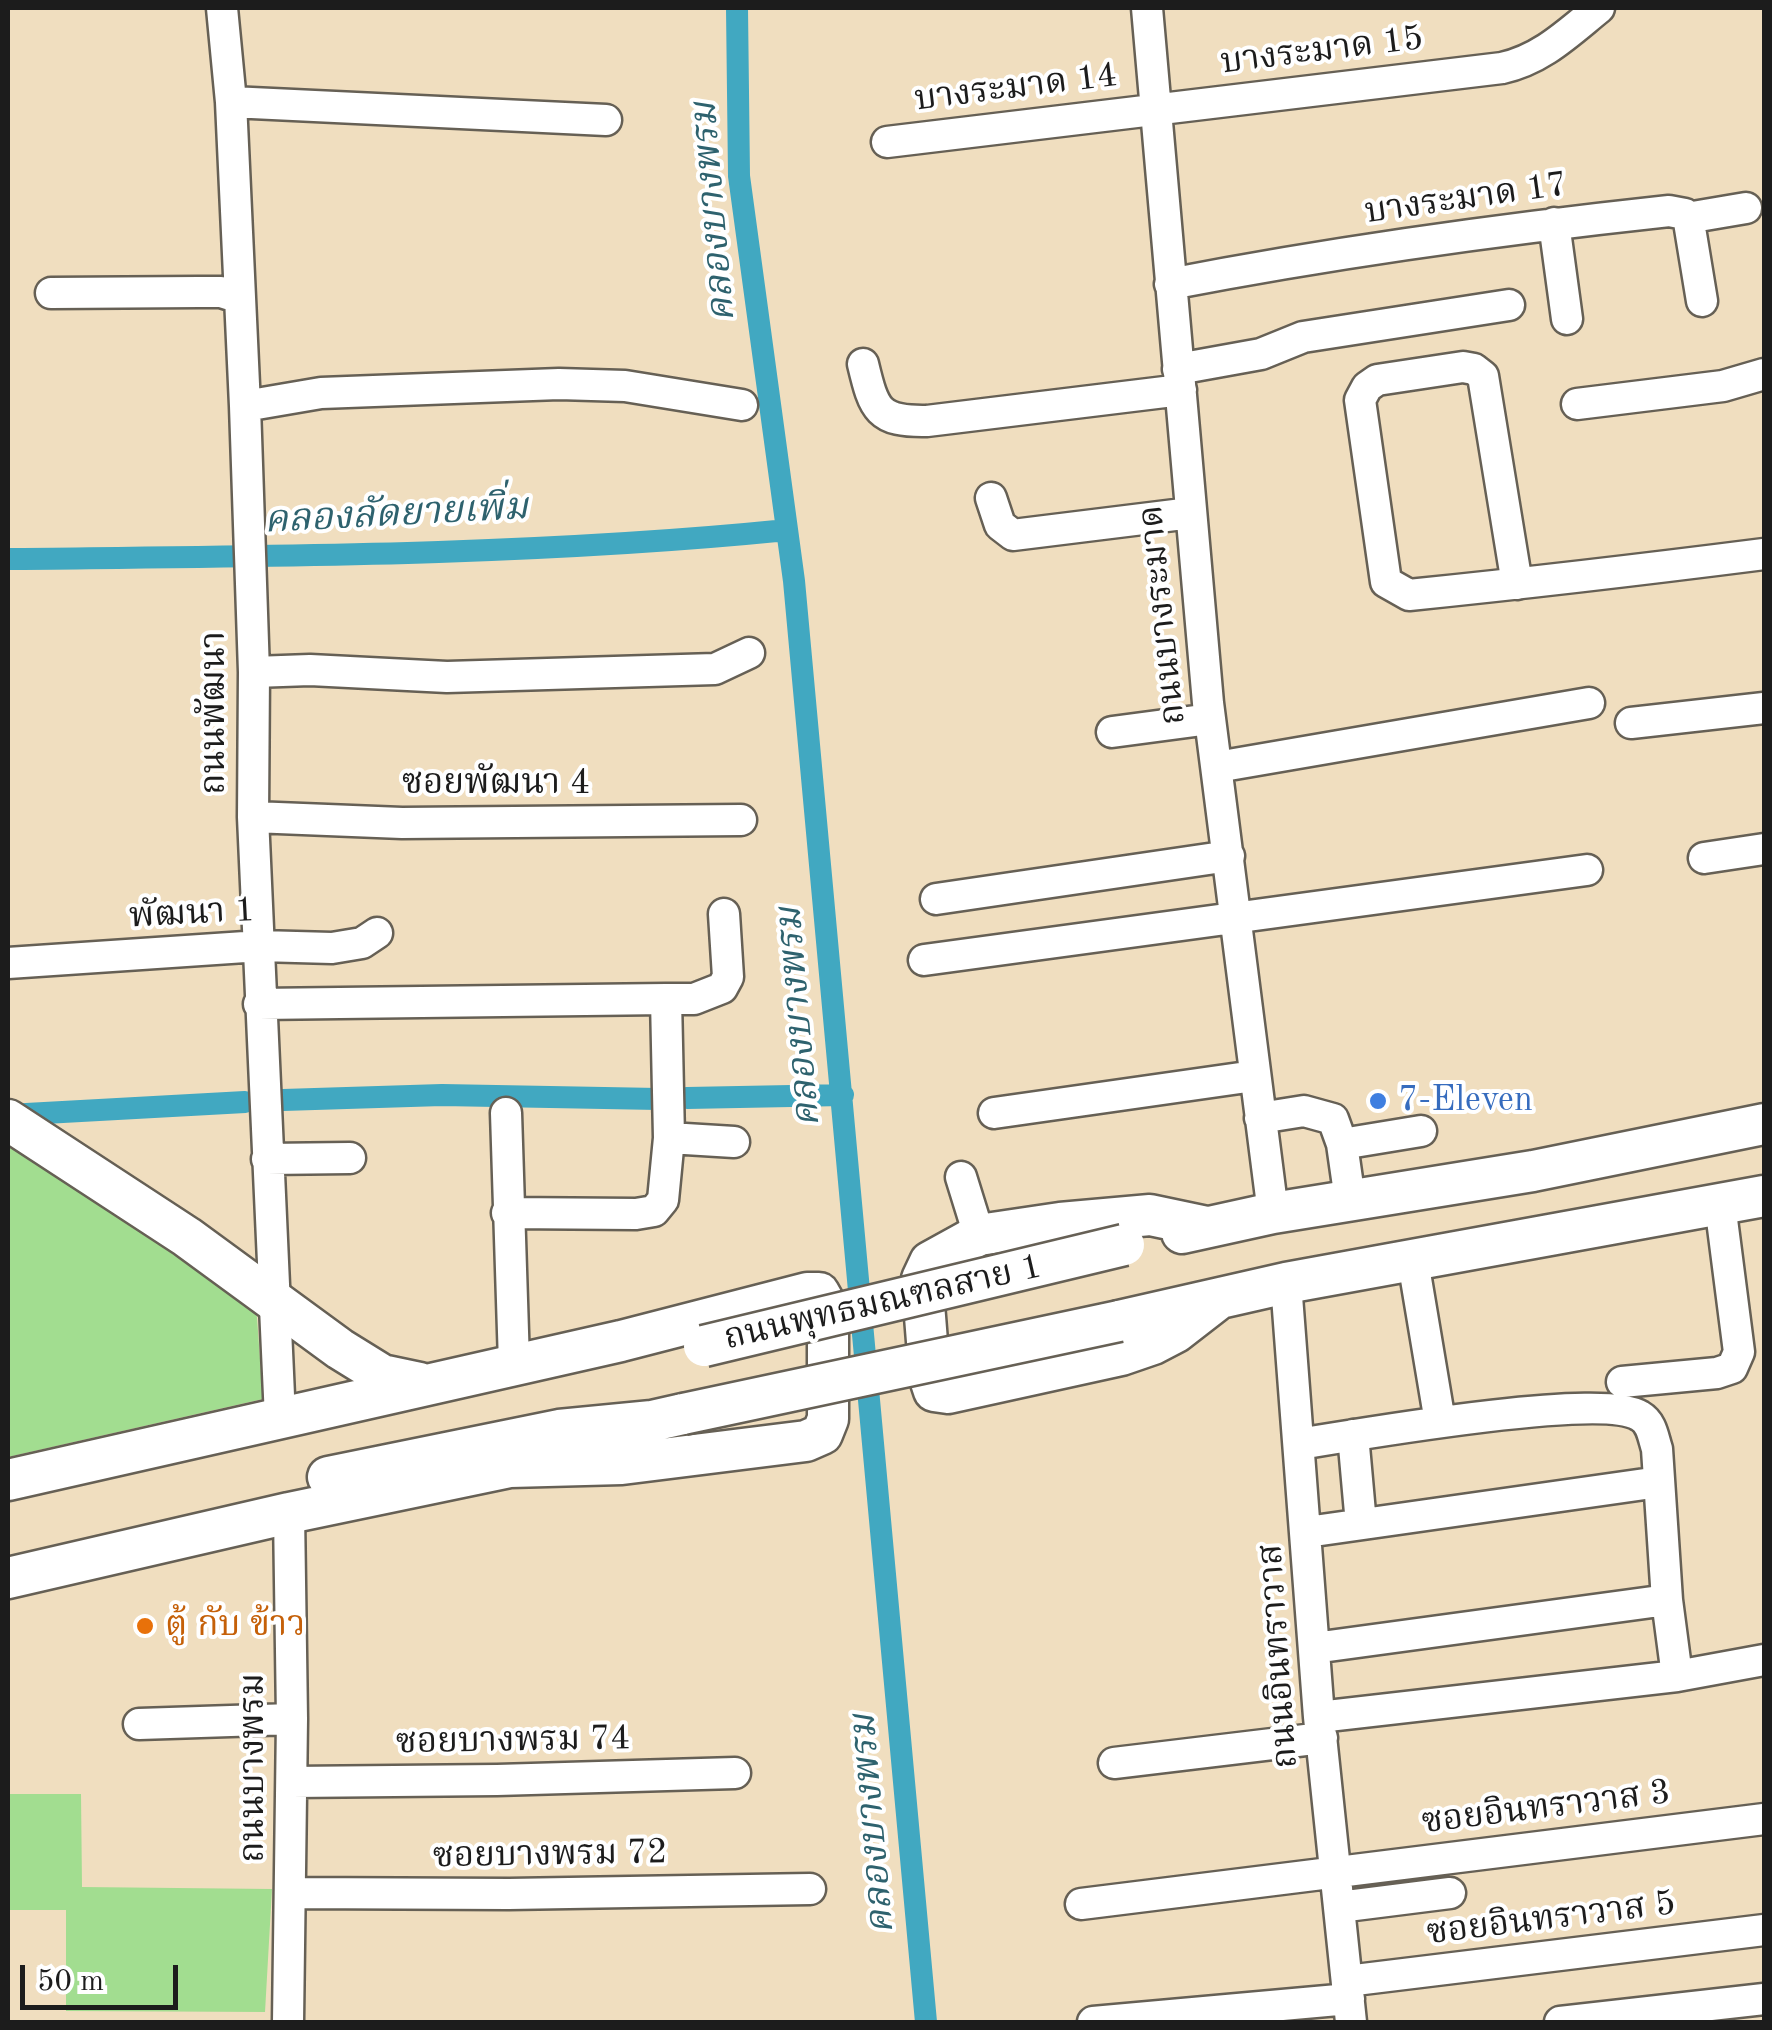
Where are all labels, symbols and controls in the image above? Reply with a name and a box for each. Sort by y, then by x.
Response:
street label: บางระมาด 15 [1218,18,1426,84]
street label: บางระมาด 14 [912,55,1120,121]
water label: คลองบางพรม [682,100,746,324]
street label: บางระมาด 17 [1362,164,1570,234]
water label: คลองลัดยายเพิ่ม [263,485,529,545]
street label: ถนนบางระมาด [1131,503,1195,727]
street label: ถนนพัฒนา [194,631,236,795]
street label: ซอยพัฒนา 4 [402,763,590,805]
street label: พัฒนา 1 [128,890,256,938]
water label: คลองบางพรม [767,905,831,1129]
place label: 7-Eleven [1398,1080,1533,1122]
marker: 7-Eleven [1367,1090,1389,1112]
street label: ถนนพุทธมณฑลสาย 1 [720,1246,1046,1360]
street label: ถนนอินทราวาส [1250,1542,1308,1770]
place label: ตู้ กับ ข้าว [165,1605,305,1647]
marker: ตู้ กับ ข้าว [134,1615,156,1637]
street label: ถนนบางพรม [233,1673,275,1863]
water label: คลองบางพรม [841,1712,905,1936]
street label: ซอยบางพรม 74 [395,1718,631,1764]
street label: ซอยอินทราวาส 3 [1419,1772,1673,1844]
street label: ซอยบางพรม 72 [432,1832,668,1878]
street label: ซอยอินทราวาส 5 [1424,1883,1678,1955]
scale bar [25,1945,182,2007]
text: 50 m [37,1967,104,1997]

